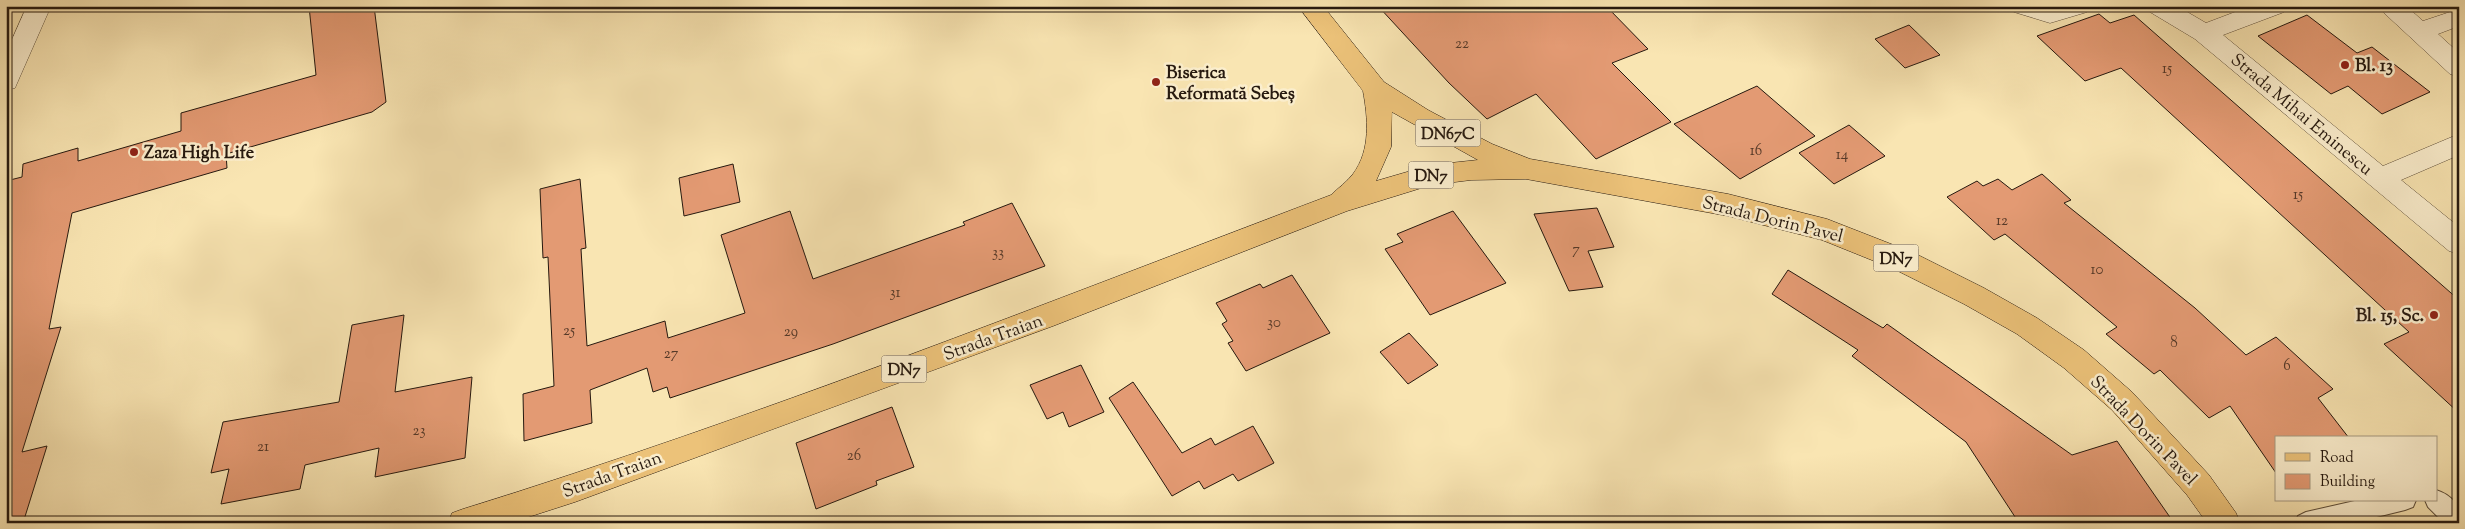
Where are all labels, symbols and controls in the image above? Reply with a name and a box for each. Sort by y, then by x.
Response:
house number: 22 [1455,34,1469,55]
street label: Strada Mihai Eminescu [2224,48,2378,183]
place label: Bl. 13 [2355,54,2393,80]
house number: 15 [2162,59,2172,80]
marker: Bl. 13 [2339,59,2351,71]
place label: Biserica Reformată Sebeș [1166,61,1295,108]
marker: Biserica Reformată Sebeș [1150,76,1162,88]
road number: DN67C [1416,120,1480,146]
place label: Zaza High Life [144,141,255,167]
house number: 16 [1750,141,1762,162]
house number: 14 [1836,145,1849,166]
marker: Zaza High Life [128,146,140,158]
road number: DN7 [1408,162,1454,188]
house number: 15 [2293,185,2303,206]
street label: Strada Dorin Pavel [1699,191,1846,251]
house number: 12 [1996,211,2008,232]
house number: 7 [1572,240,1580,261]
house number: 33 [992,243,1004,264]
road number: DN7 [1874,244,1918,272]
house number: 10 [2091,260,2104,281]
house number: 31 [889,283,901,304]
place label: Bl. 15, Sc. [2356,304,2424,330]
street label: Strada Traian [940,309,1047,369]
marker: Bl. 15, Sc. [2428,309,2440,321]
house number: 30 [1267,313,1281,334]
house number: 25 [563,321,575,342]
house number: 29 [784,322,798,343]
house number: 8 [2170,333,2178,354]
house number: 27 [664,344,679,365]
road number: DN7 [882,356,926,382]
house number: 6 [2283,356,2291,377]
street label: Strada Dorin Pavel [2083,370,2202,492]
house number: 23 [412,421,426,442]
legend [2275,436,2438,502]
house number: 21 [257,437,269,458]
street label: Strada Traian [559,446,666,506]
house number: 26 [847,446,861,467]
text: Road [2320,448,2354,469]
text: Building [2320,472,2375,493]

